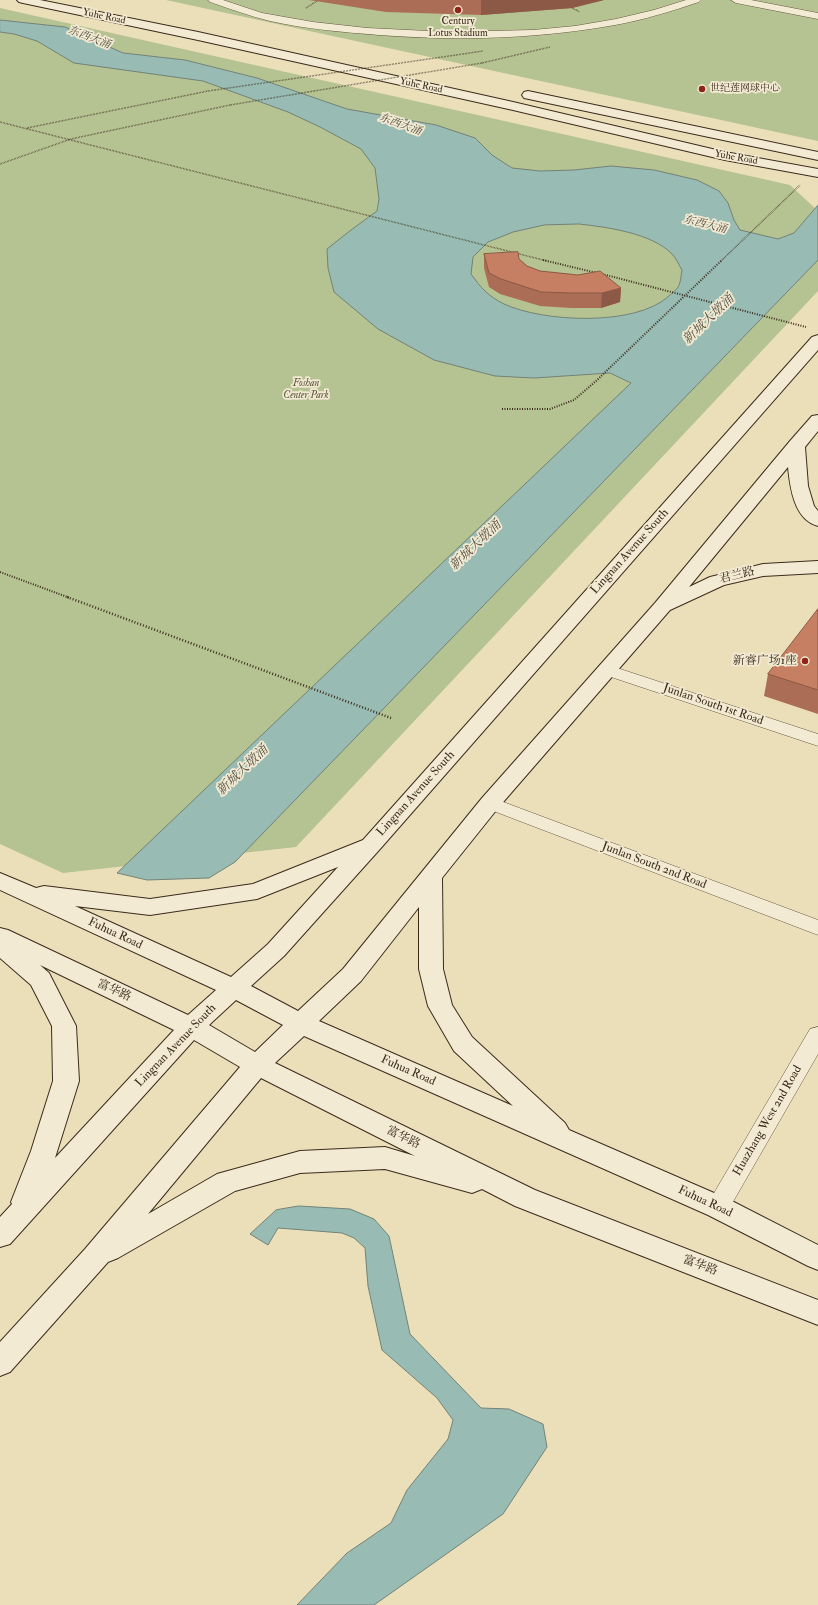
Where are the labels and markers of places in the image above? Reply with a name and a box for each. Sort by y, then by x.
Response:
marker: Century Lotus Stadium [453,5,463,15]
place label: Century Lotus Stadium [428,16,488,40]
place label: 世纪莲网球中心 [710,83,780,95]
marker: 世纪莲网球中心 [697,84,707,94]
place label: 新睿广场1座 [733,654,797,668]
marker: 新睿广场1座 [800,656,810,666]

